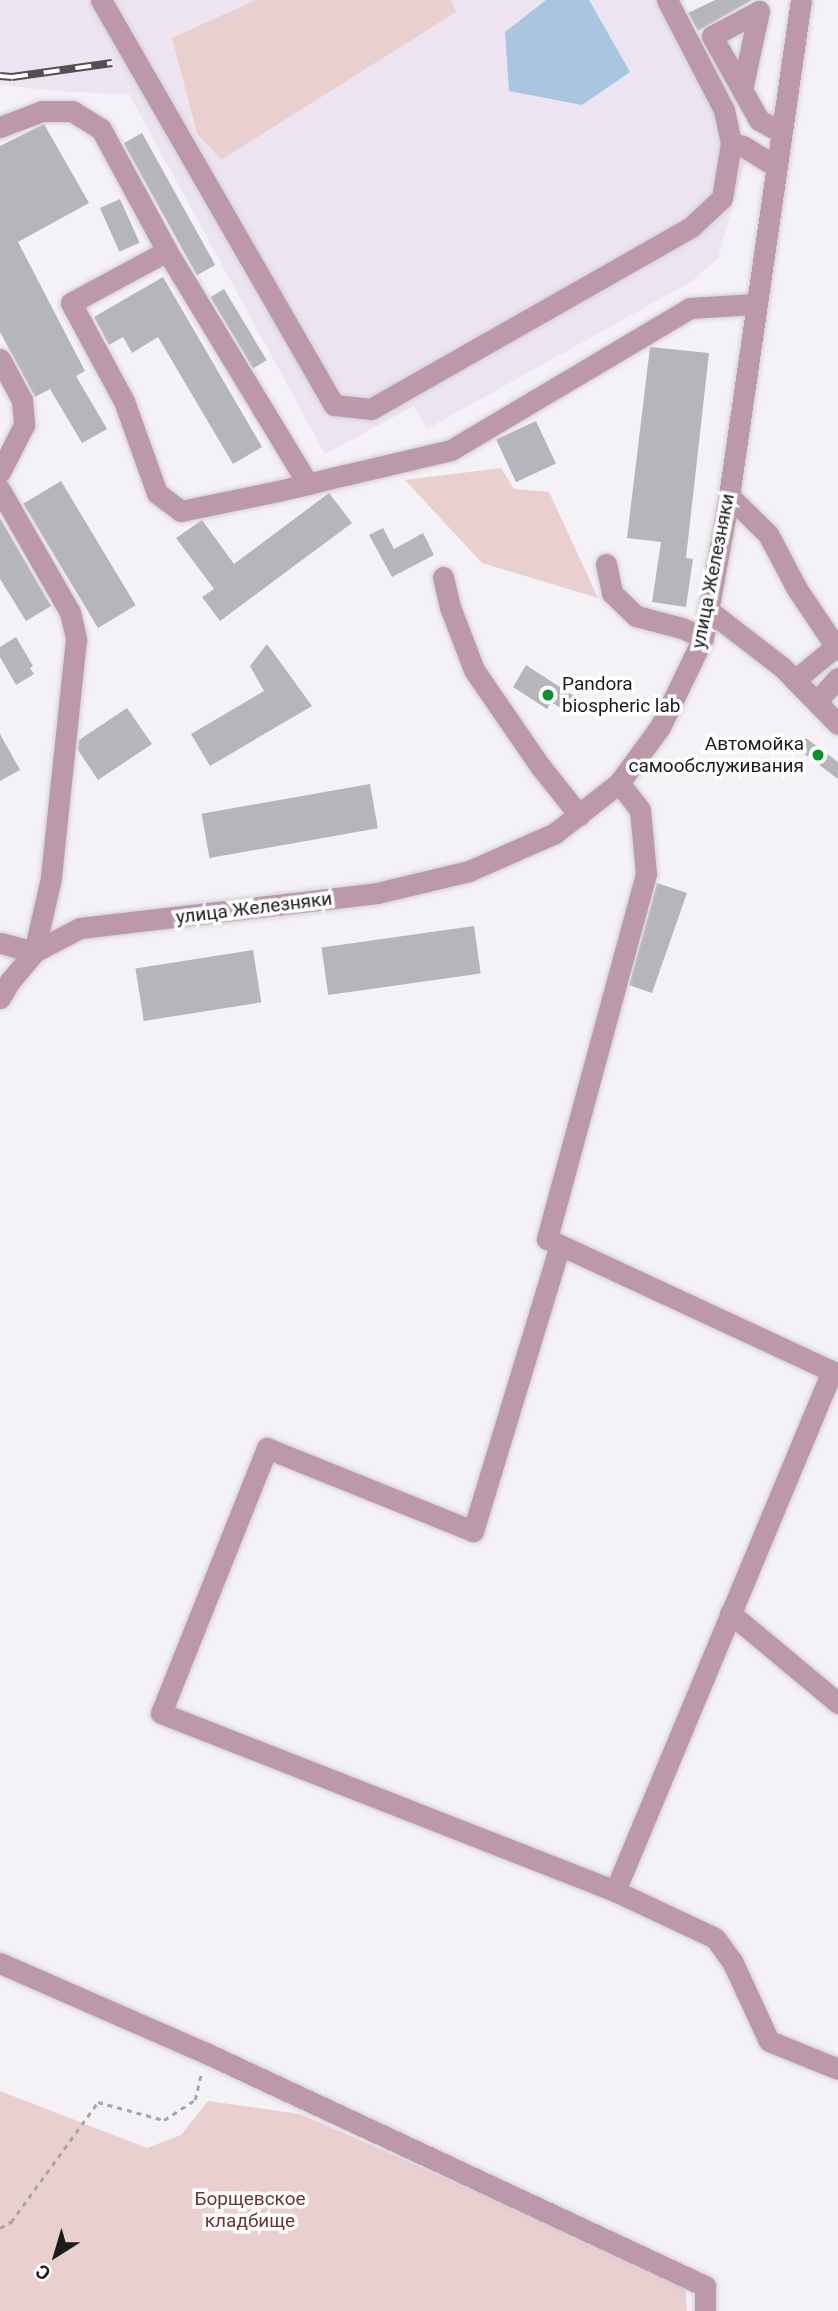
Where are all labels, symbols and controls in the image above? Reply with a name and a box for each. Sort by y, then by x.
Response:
street label: улица Железняки [687,492,739,650]
place label: Pandora biospheric lab [562,673,680,717]
marker: Pandora biospheric lab [540,687,556,703]
place label: Автомойка самообслуживания [628,733,804,777]
marker: Автомойка самообслуживания [810,747,826,763]
street label: улица Железняки [175,887,333,929]
park label: Борщевское кладбище [194,2188,306,2232]
north arrow [21,2220,91,2290]
text: С [31,2259,55,2285]

